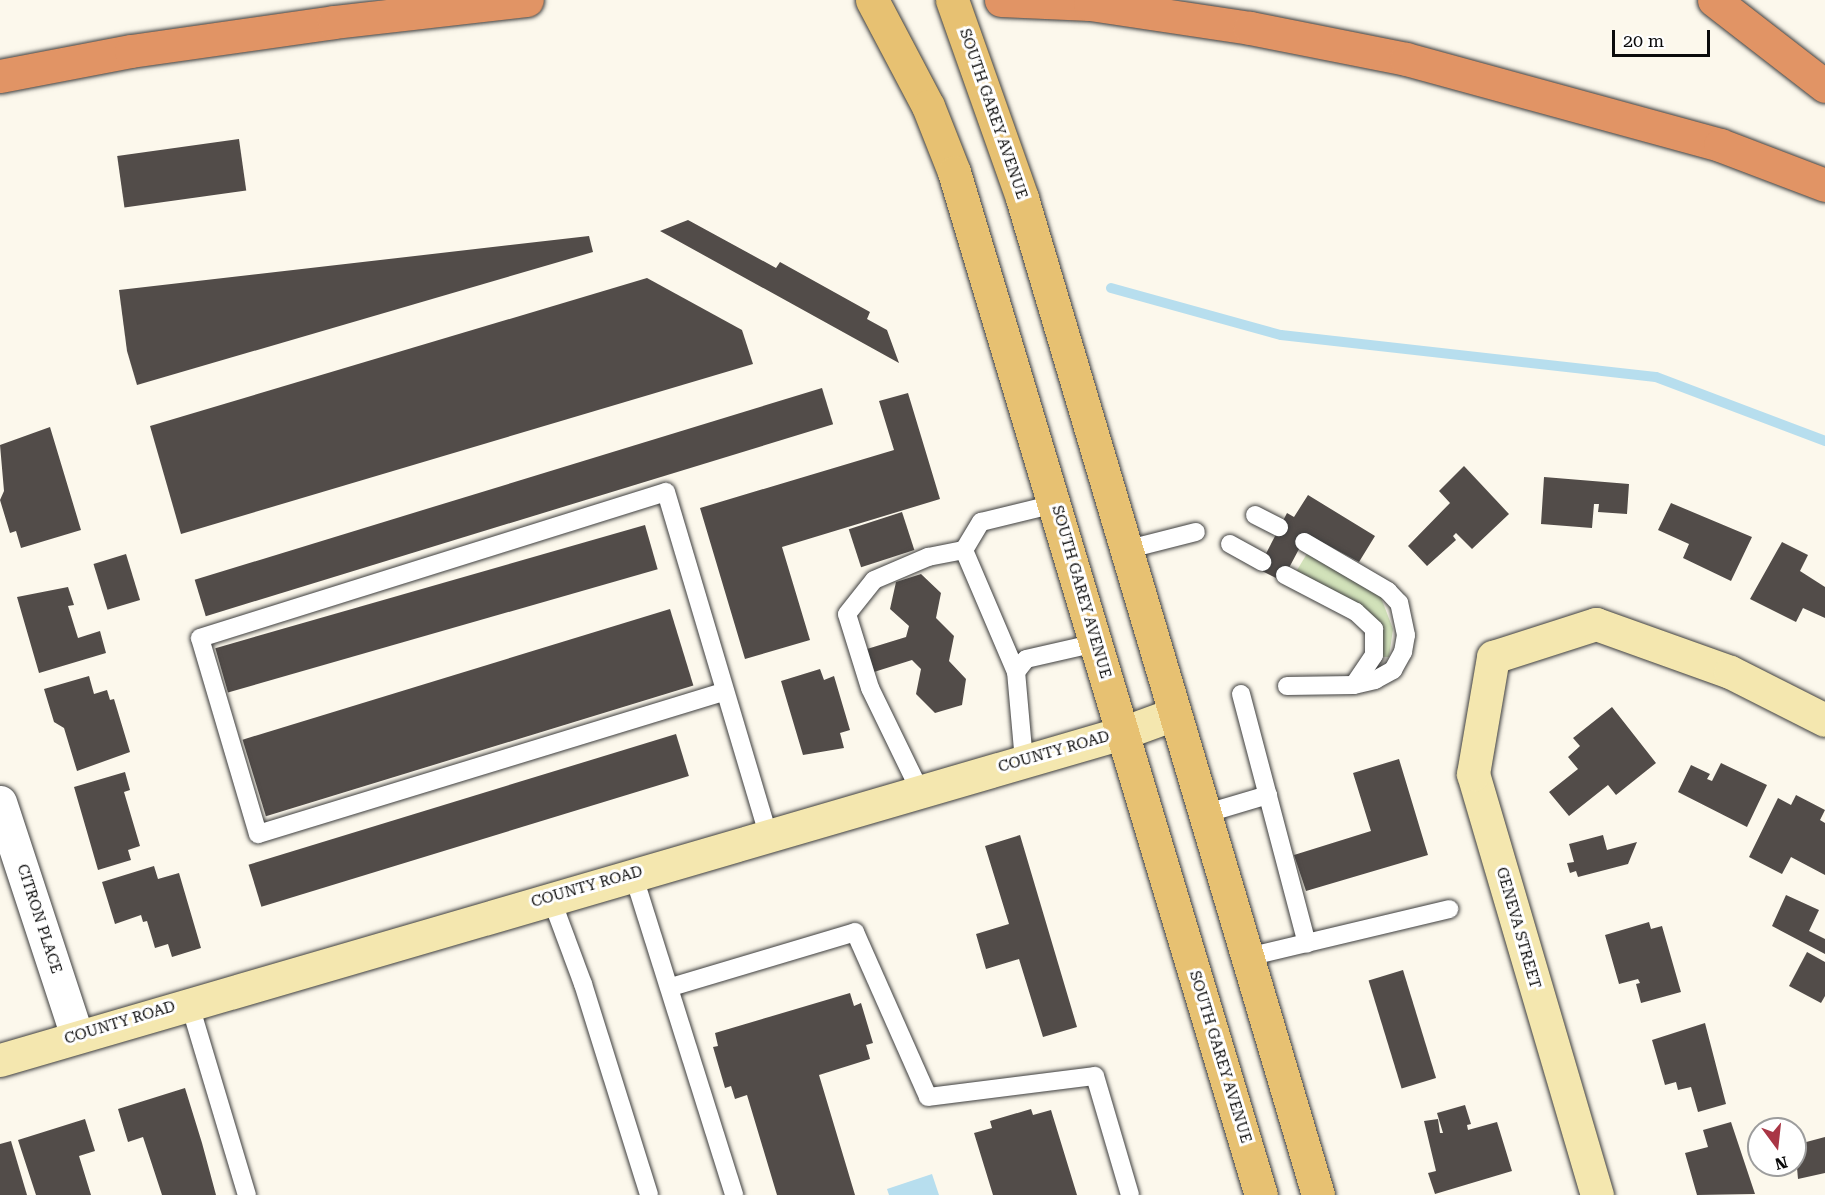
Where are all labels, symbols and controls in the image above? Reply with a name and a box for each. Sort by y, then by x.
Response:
scale bar [1615,18,1712,56]
street label: SOUTH GAREY AVENUE [955,26,1031,202]
text: 20 m [1623,30,1664,51]
street label: SOUTH GAREY AVENUE [1048,503,1114,681]
street label: COUNTY ROAD [996,728,1112,776]
street label: CITRON PLACE [13,862,65,976]
street label: COUNTY ROAD [529,863,645,911]
street label: GENEVA STREET [1492,865,1544,991]
street label: SOUTH GAREY AVENUE [1185,969,1255,1145]
street label: COUNTY ROAD [62,998,178,1048]
north arrow [1747,1117,1807,1177]
text: N [1773,1152,1790,1174]

